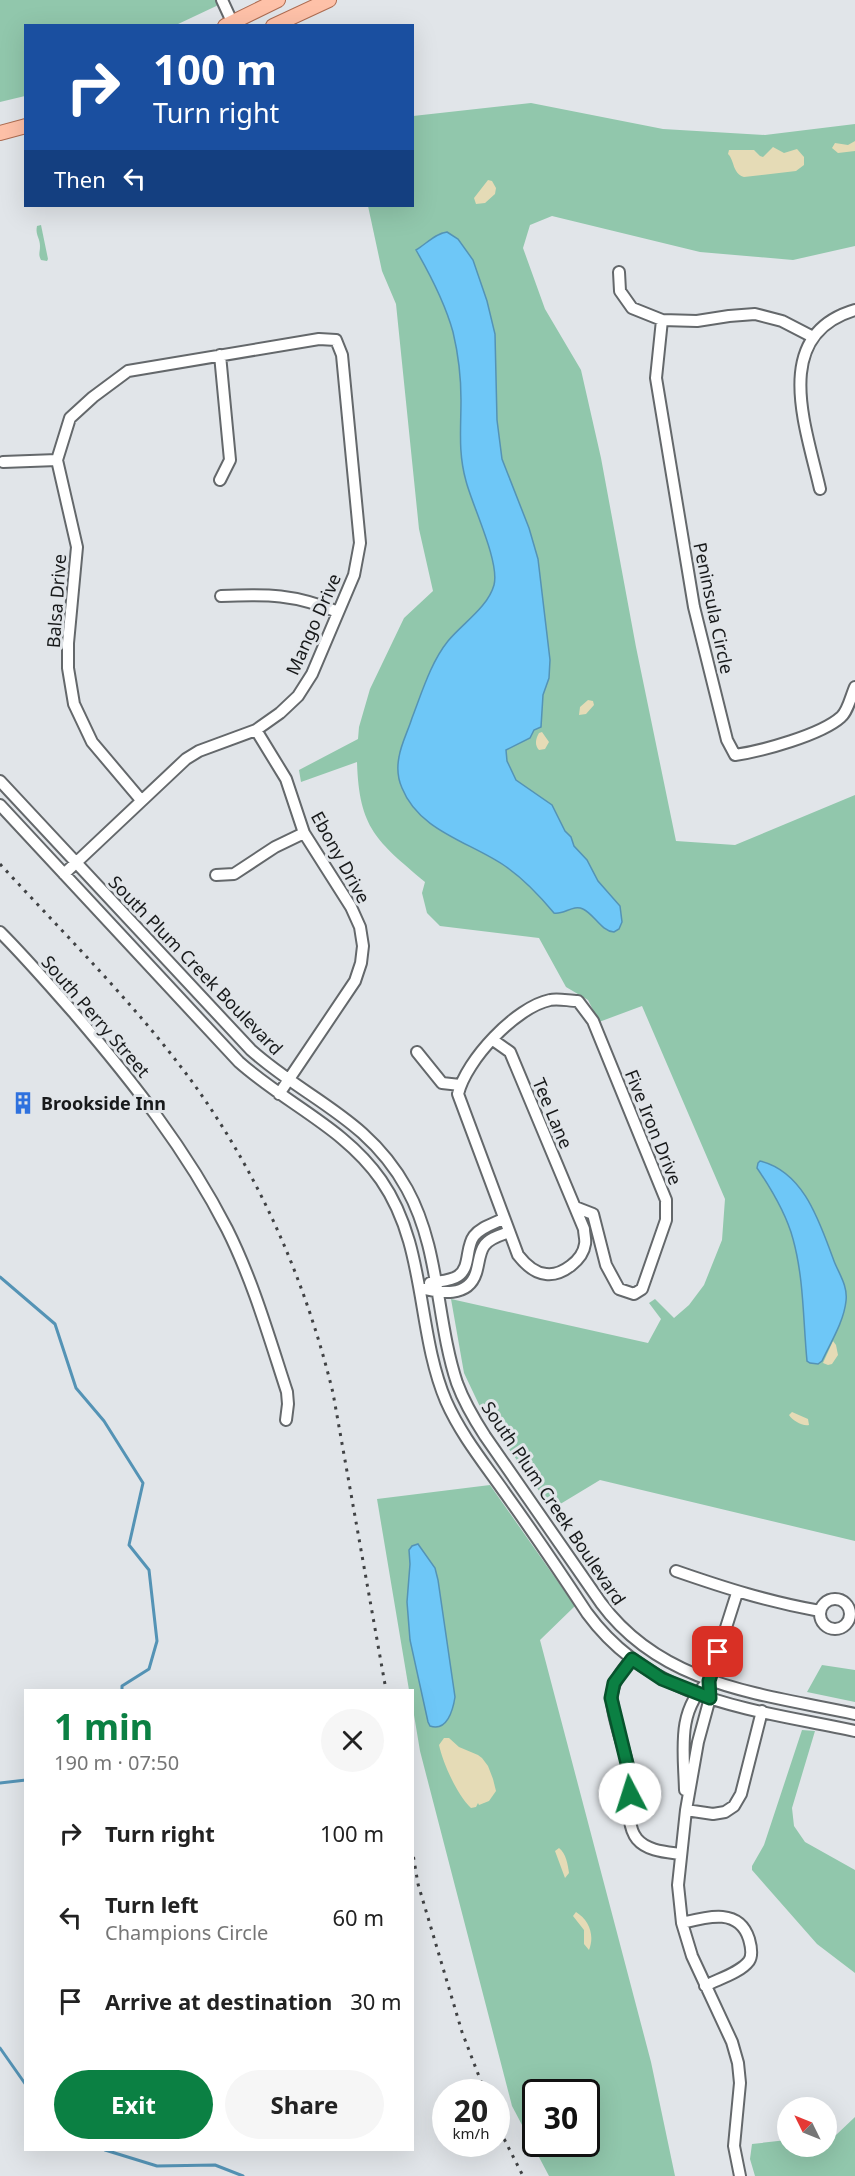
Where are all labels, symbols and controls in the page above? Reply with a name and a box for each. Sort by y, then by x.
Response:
text: 100 m [153,40,277,97]
icon: right [54,48,132,126]
text: Turn right [153,94,279,131]
icon: left [118,162,151,195]
text: Then [54,164,106,194]
street label: Peninsula Circle [688,540,740,676]
street label: Balsa Drive [41,553,71,649]
street label: Mango Drive [280,569,346,679]
street label: Ebony Drive [306,807,376,907]
street label: South Plum Creek Boulevard [104,870,288,1060]
street label: South Perry Street [36,950,156,1082]
street label: Five Iron Drive [620,1066,688,1188]
street label: Tee Lane [527,1074,579,1152]
building icon: Brookside Inn [10,1090,36,1116]
place label: Brookside Inn [41,1091,166,1115]
street label: South Plum Creek Boulevard [477,1396,631,1610]
pin [692,1626,743,1677]
icon: arrive [701,1635,734,1668]
text: 1 min [54,1702,153,1751]
button: close [321,1709,384,1772]
text: 190 m · 07:50 [54,1749,179,1776]
position arrow [598,1762,662,1826]
icon: right [54,1817,87,1850]
text: Turn right [105,1818,215,1848]
text: 100 m [320,1818,384,1848]
text: Turn left [105,1889,199,1919]
icon: left [54,1901,87,1934]
text: 60 m [333,1902,384,1932]
text: Champions Circle [105,1919,268,1946]
icon: arrive [54,1985,87,2018]
text: Arrive at destination [105,1986,332,2016]
text: 30 m [350,1986,402,2016]
button: Exit [54,2070,213,2139]
button: Share [225,2070,384,2139]
speed limit sign: 30 [522,2079,600,2157]
text: 20 [454,2090,488,2131]
north arrow [777,2097,837,2157]
map controls [777,2097,837,2157]
text: km/h [453,2123,489,2143]

